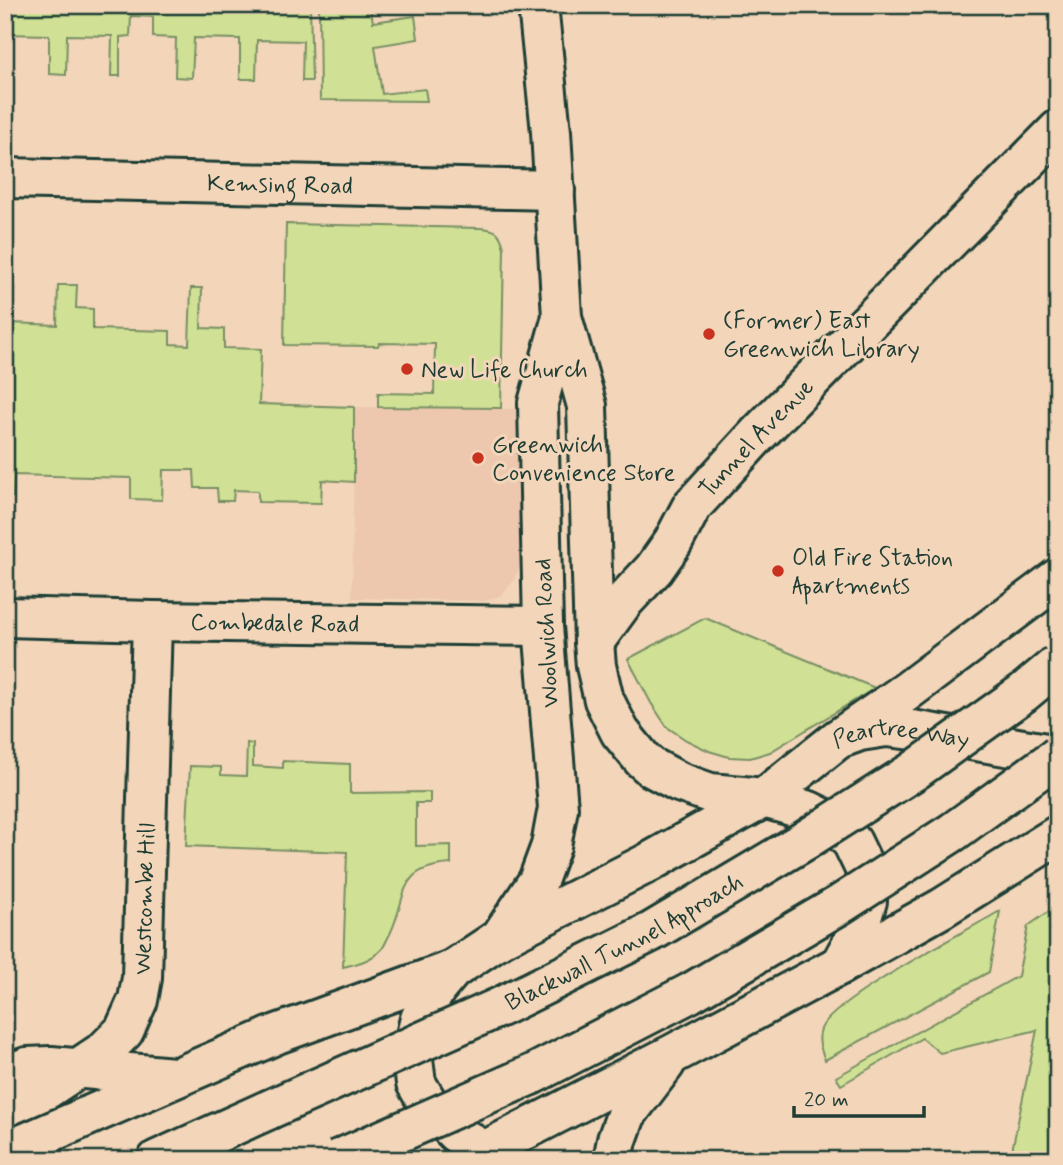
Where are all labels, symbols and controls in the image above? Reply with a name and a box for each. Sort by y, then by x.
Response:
street label: Kemsing Road [207,168,353,204]
place label: (Former) East Greenwich Library [723,306,920,365]
marker: (Former) East Greenwich Library [701,326,717,342]
place label: New Life Church [421,355,588,386]
marker: New Life Church [399,361,415,377]
street label: Tunnel Avenue [693,372,821,505]
place label: Greenwich Convenience Store [492,430,675,489]
marker: Greenwich Convenience Store [470,450,486,466]
place label: Old Fire Station Apartments [792,543,953,605]
street label: Woolwich Road [528,557,567,708]
marker: Old Fire Station Apartments [770,563,786,579]
street label: Combedale Road [190,607,360,641]
street label: Peartree Way [828,713,971,757]
street label: Westcombe Hill [128,823,163,975]
street label: Blackwall Tunnel Approach [500,867,749,1019]
scale bar [794,1074,923,1118]
text: 20 m [804,1086,849,1114]

